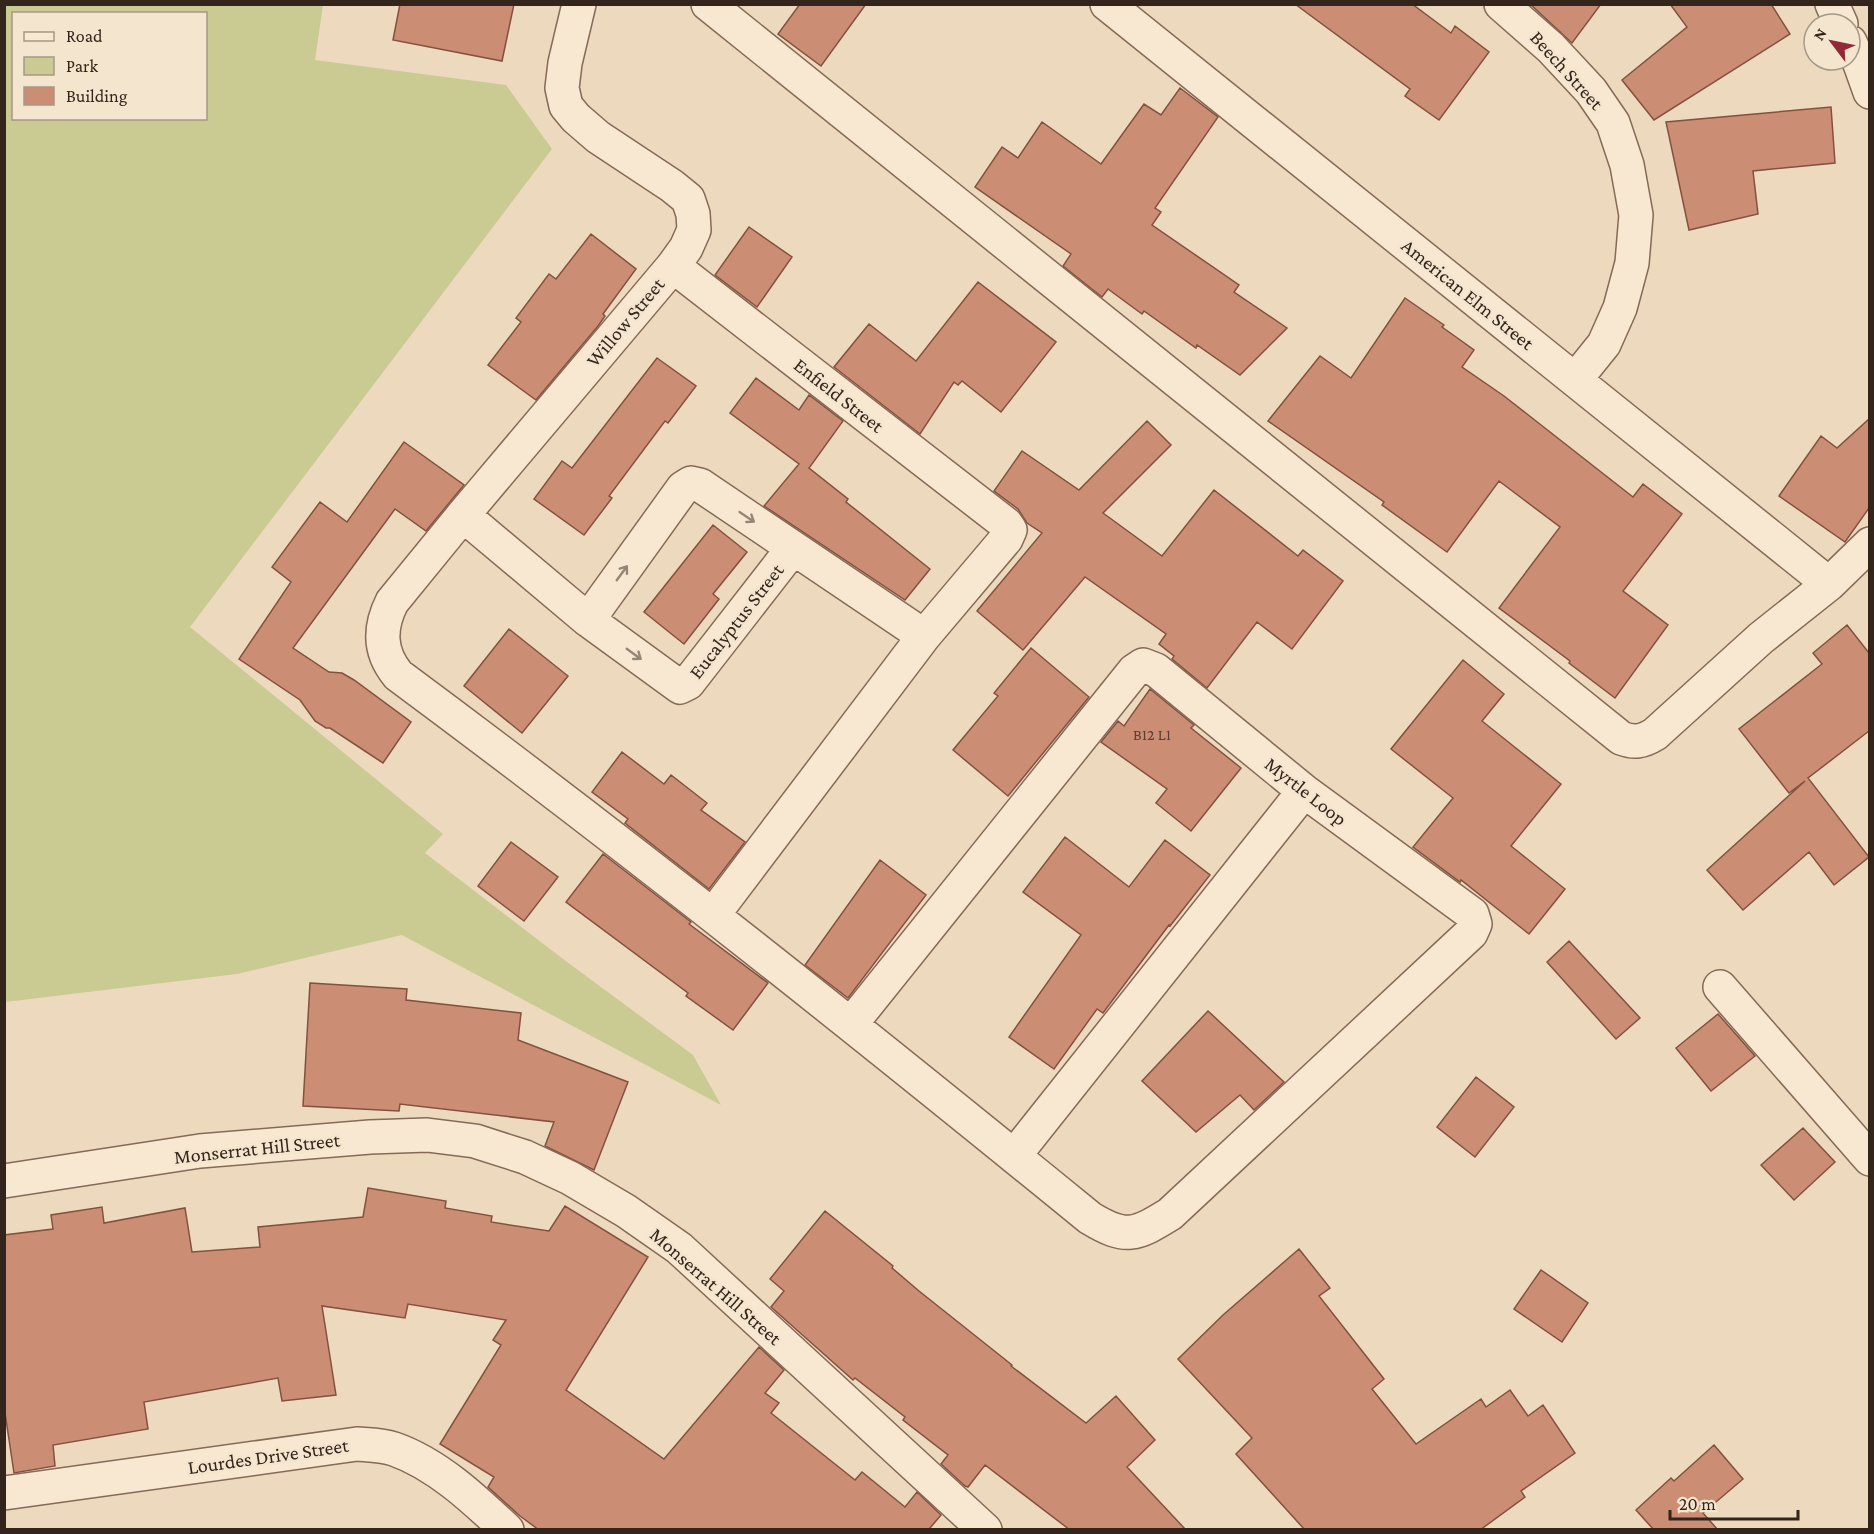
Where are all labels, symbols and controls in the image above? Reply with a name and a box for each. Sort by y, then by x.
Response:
legend [12,12,207,120]
north arrow [1802,12,1862,72]
text: N [1810,25,1830,43]
text: Road [66,26,103,46]
street label: Beech Street [1526,26,1608,114]
text: Park [66,56,98,76]
text: Building [66,86,128,106]
street label: American Elm Street [1398,234,1539,354]
street label: Willow Street [582,273,669,371]
street label: Enfield Street [790,353,888,437]
one-way arrow [738,511,755,523]
street label: Eucalyptus Street [684,559,789,683]
one-way arrow [616,565,628,581]
one-way arrow [625,648,641,660]
house number: B12 L1 [1133,726,1171,743]
street label: Myrtle Loop [1260,752,1351,831]
street label: Monserrat Hill Street [173,1128,341,1168]
street label: Monserrat Hill Street [646,1223,786,1349]
street label: Lourdes Drive Street [186,1434,350,1478]
scale bar [1670,1483,1798,1521]
text: 20 m [1679,1494,1716,1514]

